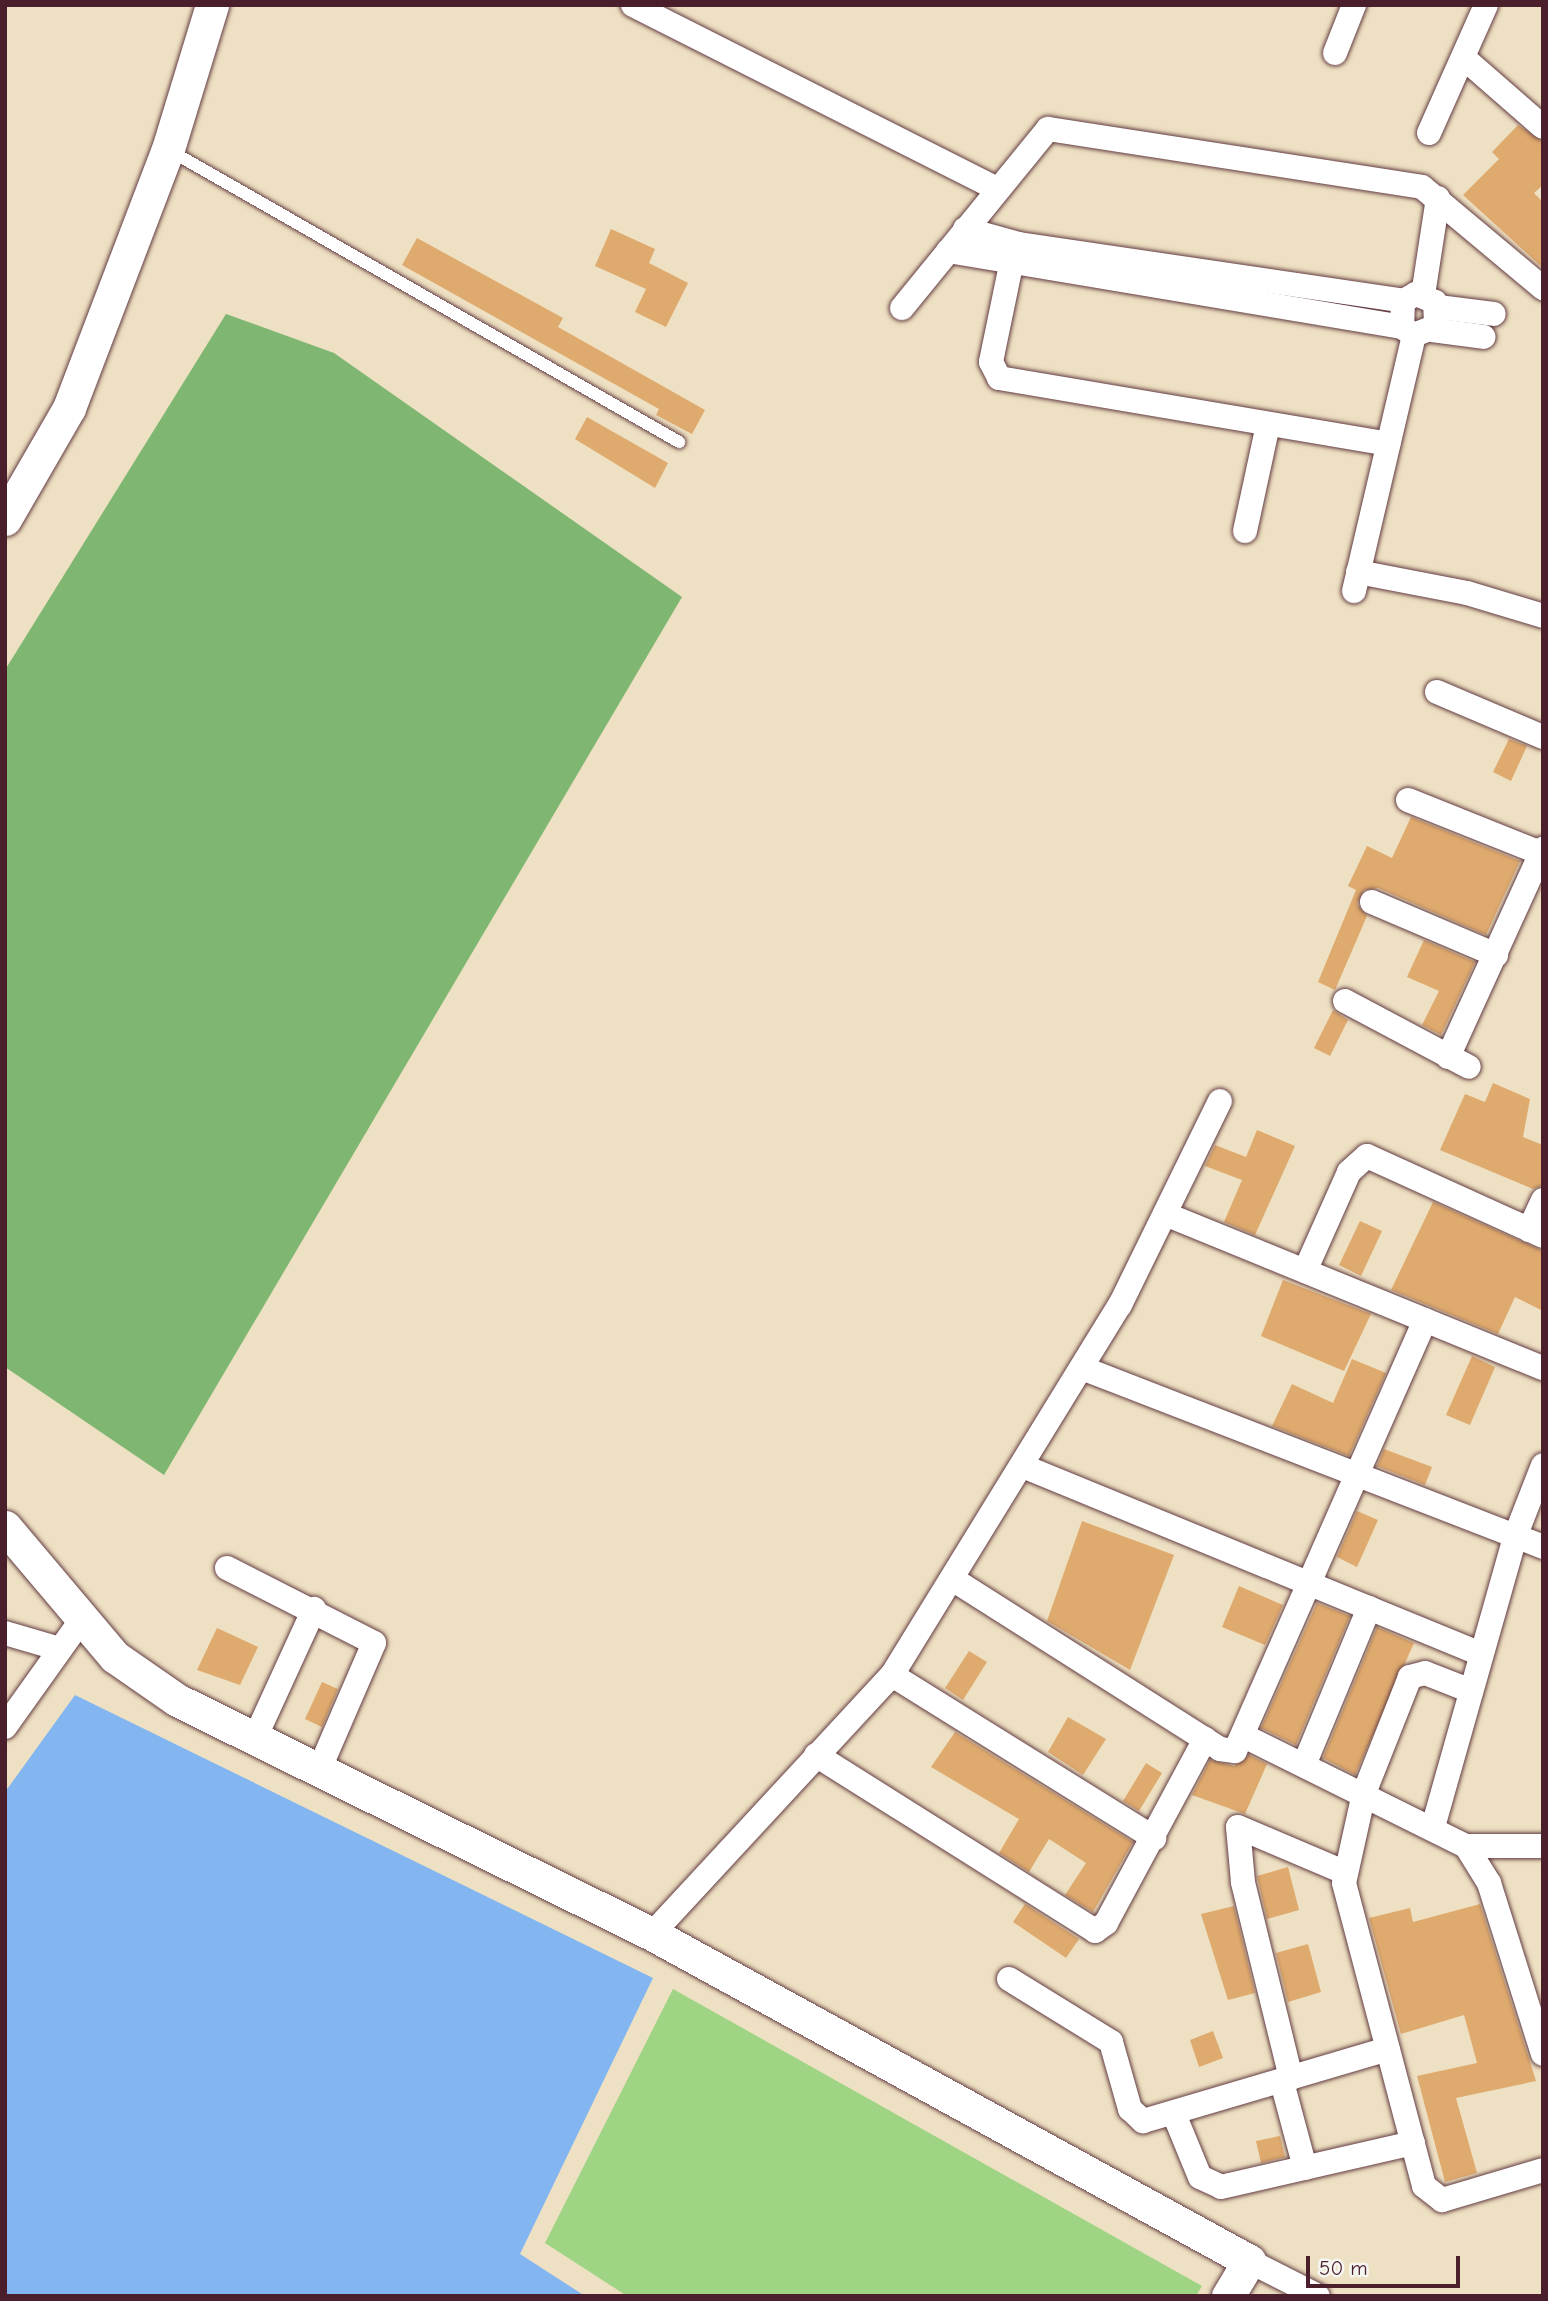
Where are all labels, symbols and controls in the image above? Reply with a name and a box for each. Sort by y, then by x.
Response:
scale bar [1310,2242,1464,2286]
text: 50 m [1319,2256,1368,2280]

